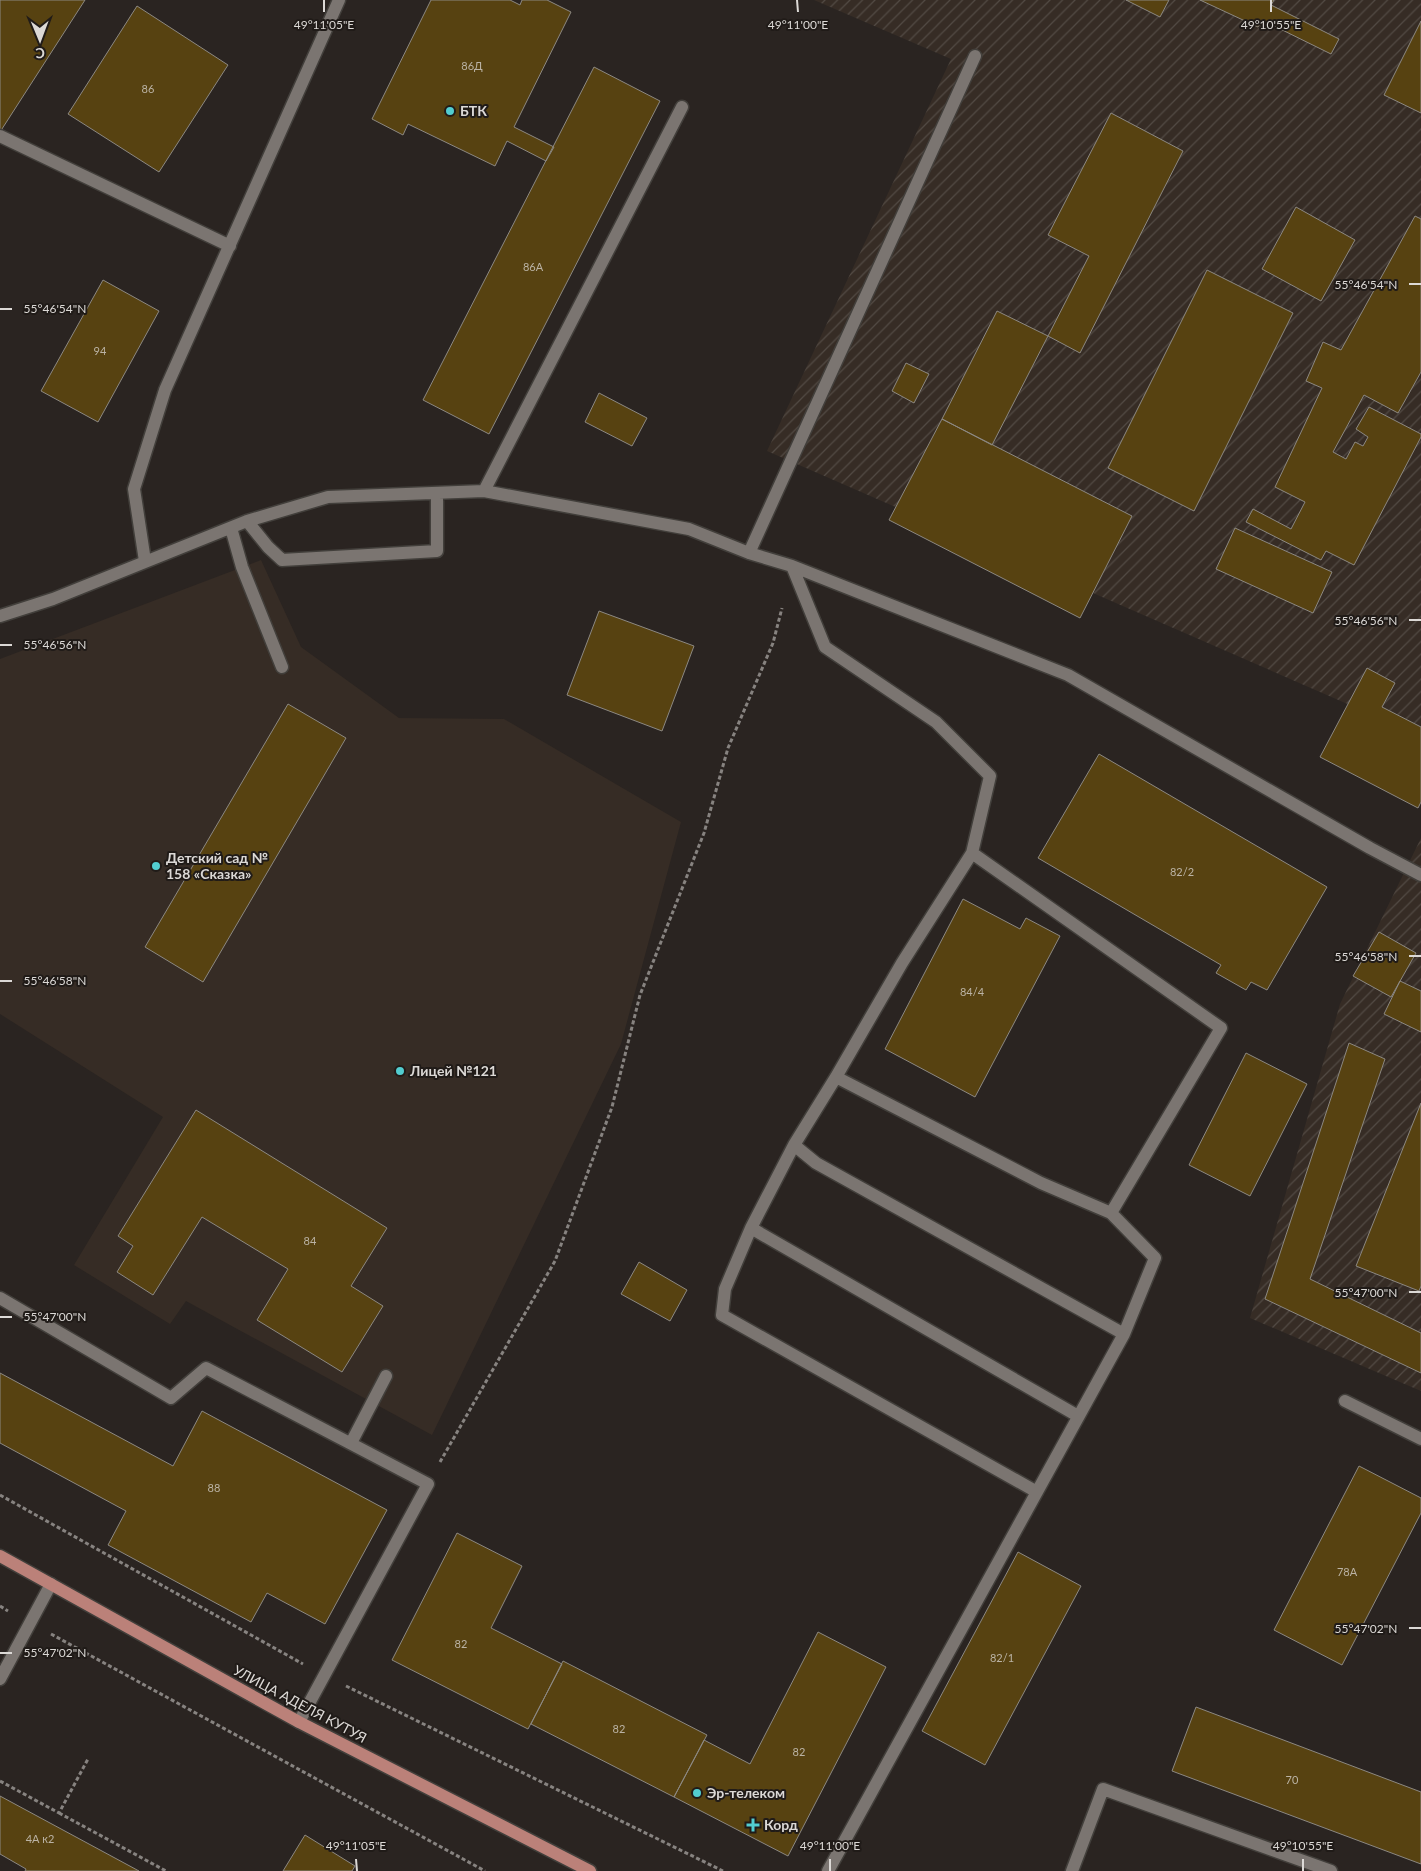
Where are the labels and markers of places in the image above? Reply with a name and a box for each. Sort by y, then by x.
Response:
place label: БТК [460,102,487,119]
marker: БТК [444,105,456,117]
place label: Детский сад № 158 «Сказка» [166,849,268,882]
marker: Детский сад № 158 «Сказка» [150,860,162,872]
place label: Лицей №121 [409,1062,497,1079]
marker: Лицей №121 [394,1065,406,1077]
place label: Эр-телеком [707,1784,785,1801]
marker: Эр-телеком [691,1787,703,1799]
place label: Корд [764,1816,798,1833]
marker: Корд [746,1818,760,1832]

